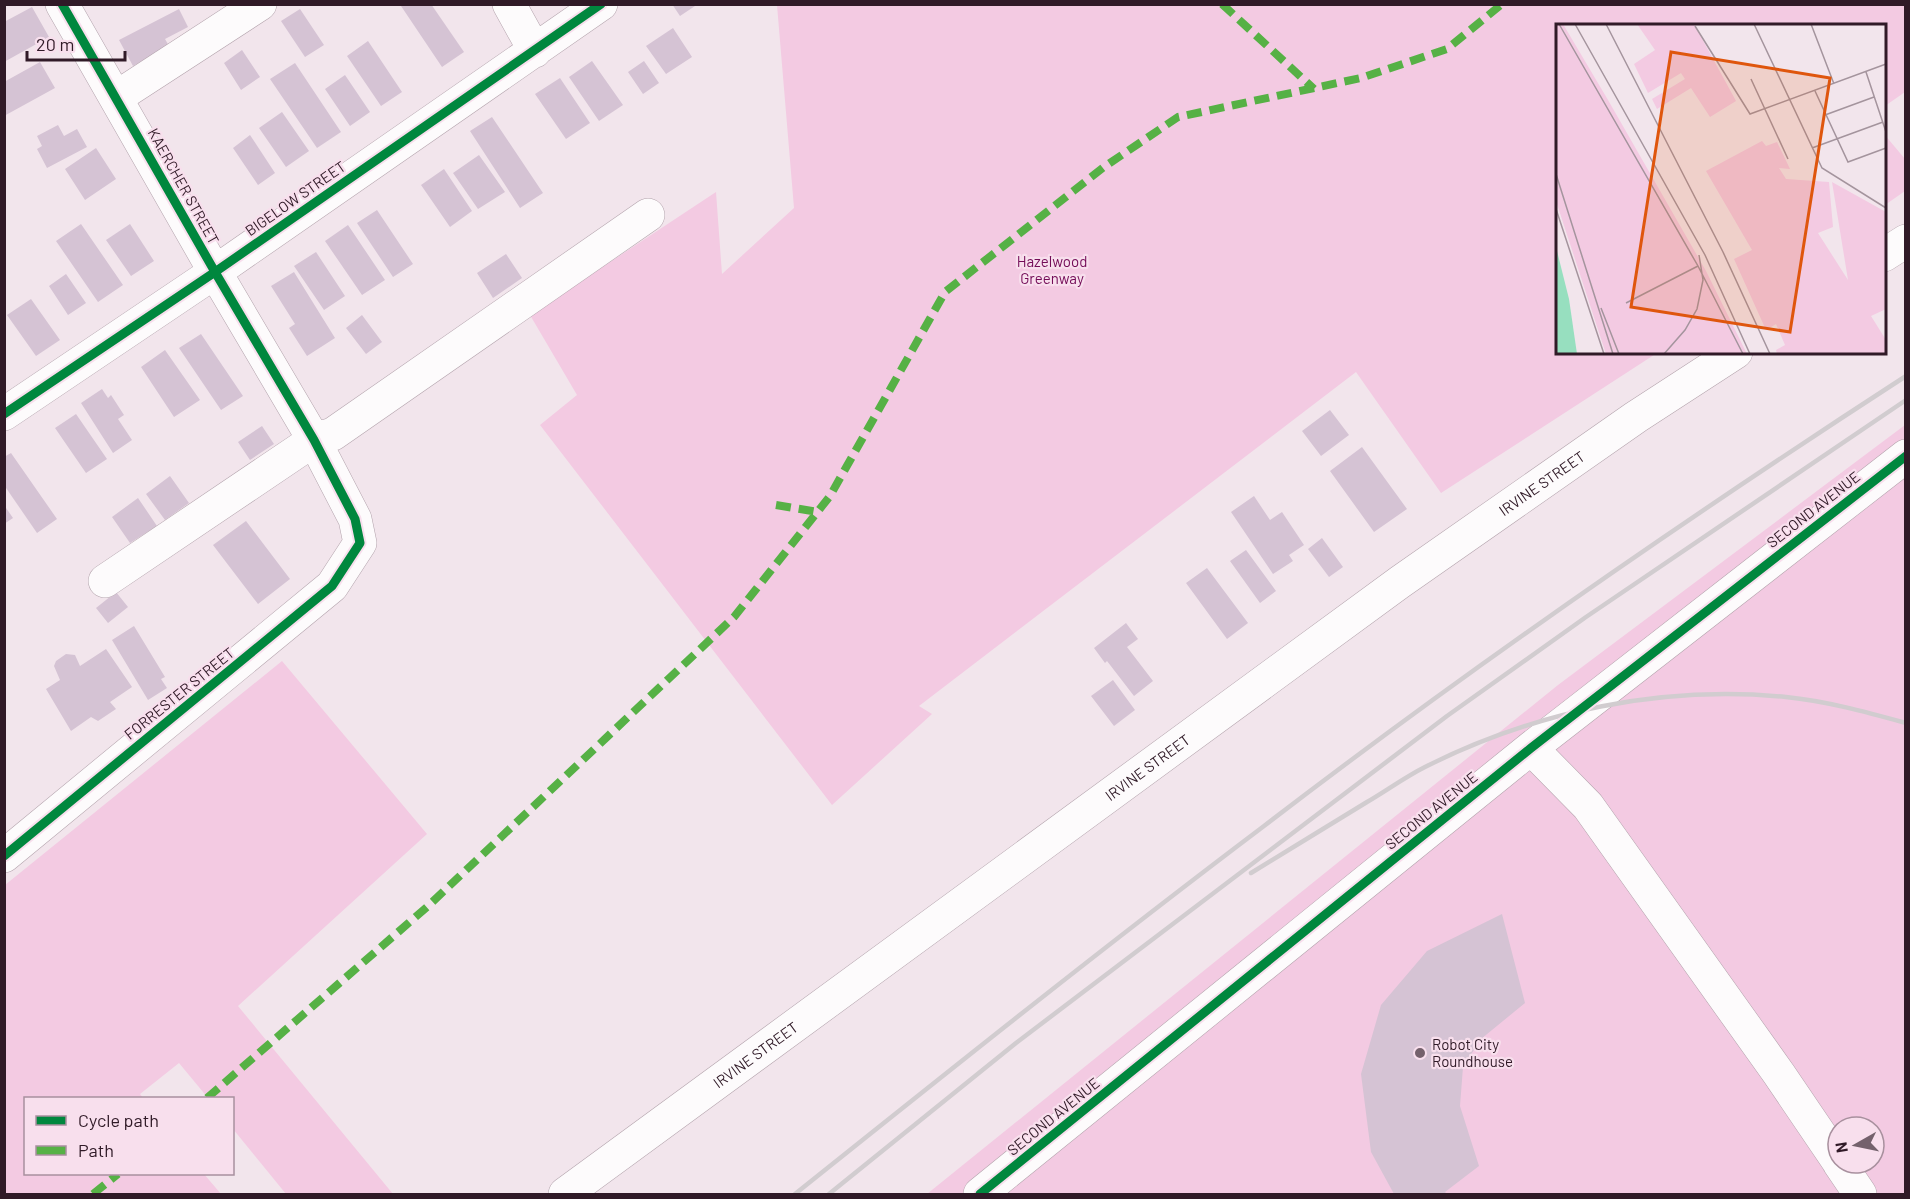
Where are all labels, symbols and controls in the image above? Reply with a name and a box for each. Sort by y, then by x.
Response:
scale bar [27,24,124,62]
inset map [1556,24,1886,354]
text: 20 m [36,33,74,55]
street label: KAERCHER STREET [145,125,223,247]
street label: BIGELOW STREET [241,157,349,239]
park label: Hazelwood Greenway [1017,252,1087,287]
street label: IRVINE STREET [1495,447,1588,519]
street label: SECOND AVENUE [1763,467,1863,551]
street label: FORRESTER STREET [120,643,238,743]
street label: IRVINE STREET [1101,730,1193,804]
street label: SECOND AVENUE [1381,767,1481,853]
street label: IRVINE STREET [709,1017,801,1091]
place label: Robot City Roundhouse [1432,1035,1513,1070]
marker: Robot City Roundhouse [1413,1046,1427,1060]
street label: SECOND AVENUE [1003,1073,1103,1159]
legend [24,1097,234,1175]
text: Cycle path [78,1109,159,1131]
north arrow [1826,1115,1886,1175]
text: Path [78,1139,114,1161]
text: N [1830,1141,1851,1154]

